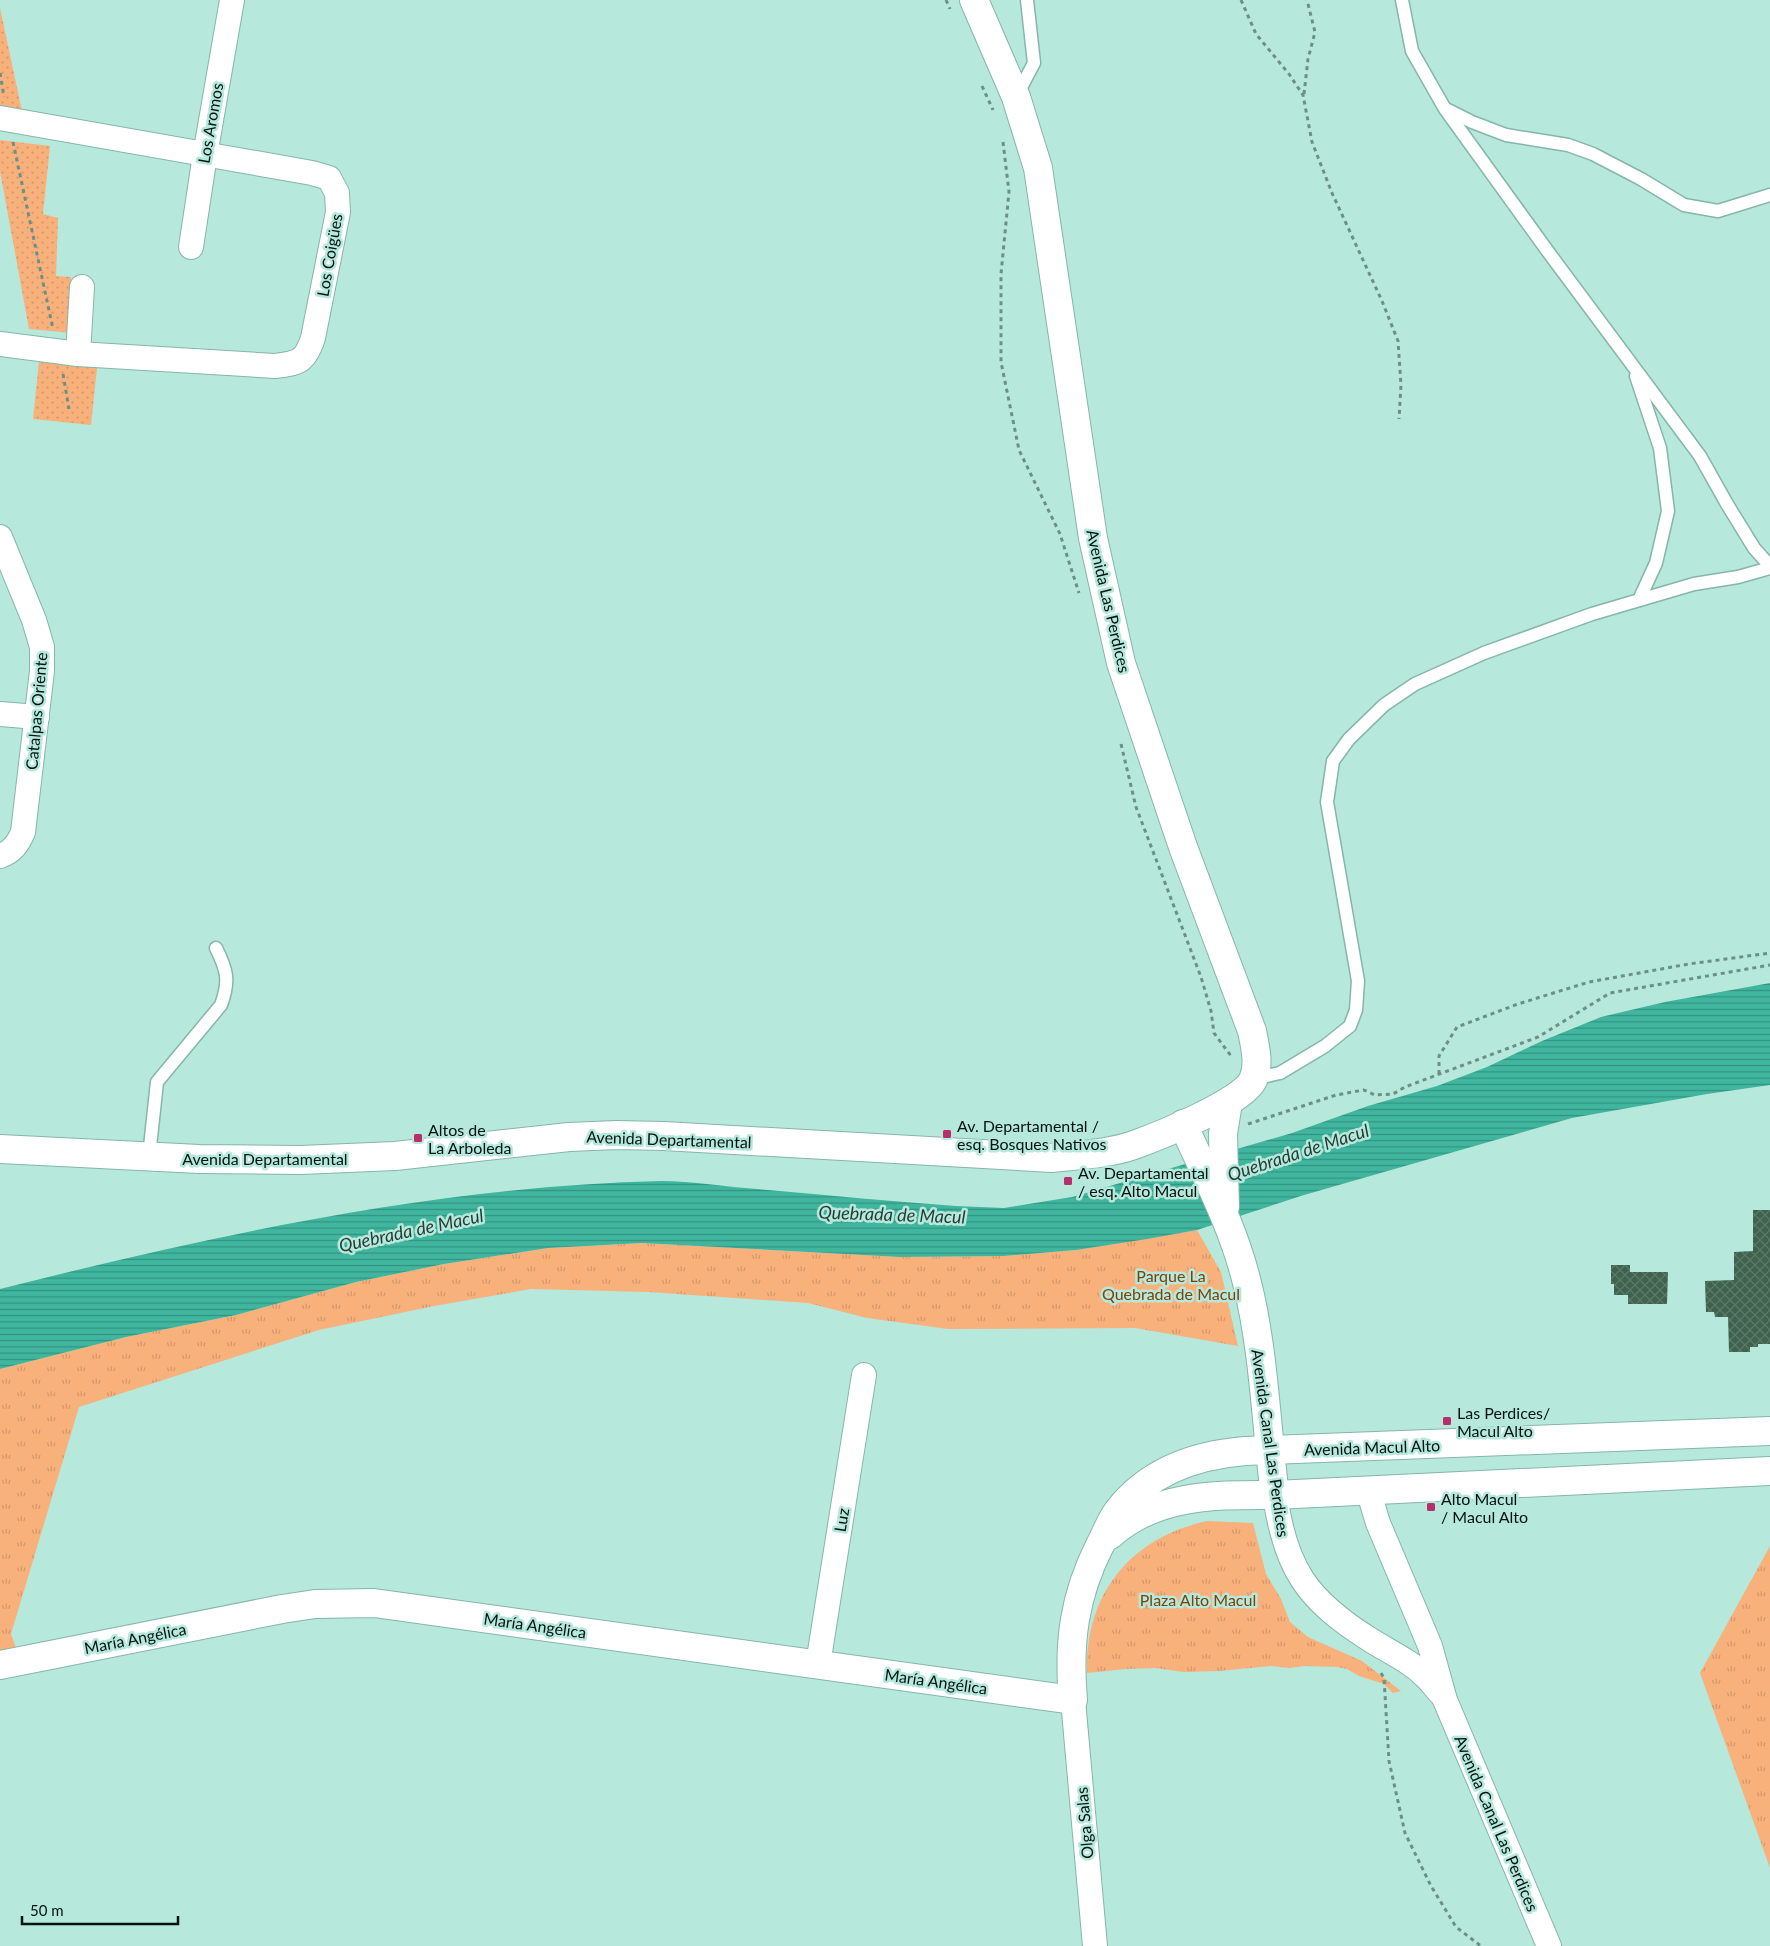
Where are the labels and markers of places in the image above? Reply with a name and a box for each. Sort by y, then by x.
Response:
place label: Av. Departamental / esq. Bosques Nativos [957,1116,1107,1153]
place label: Altos de La Arboleda [428,1120,512,1157]
marker: Av. Departamental / esq. Bosques Nativos [941,1128,953,1140]
marker: Altos de La Arboleda [412,1132,424,1144]
place label: Av. Departamental / esq. Alto Macul [1078,1163,1209,1200]
marker: Av. Departamental / esq. Alto Macul [1062,1175,1074,1187]
place label: Las Perdices/ Macul Alto [1457,1403,1550,1440]
marker: Las Perdices/ Macul Alto [1441,1415,1453,1427]
place label: Alto Macul / Macul Alto [1441,1489,1528,1526]
marker: Alto Macul / Macul Alto [1425,1501,1437,1513]

